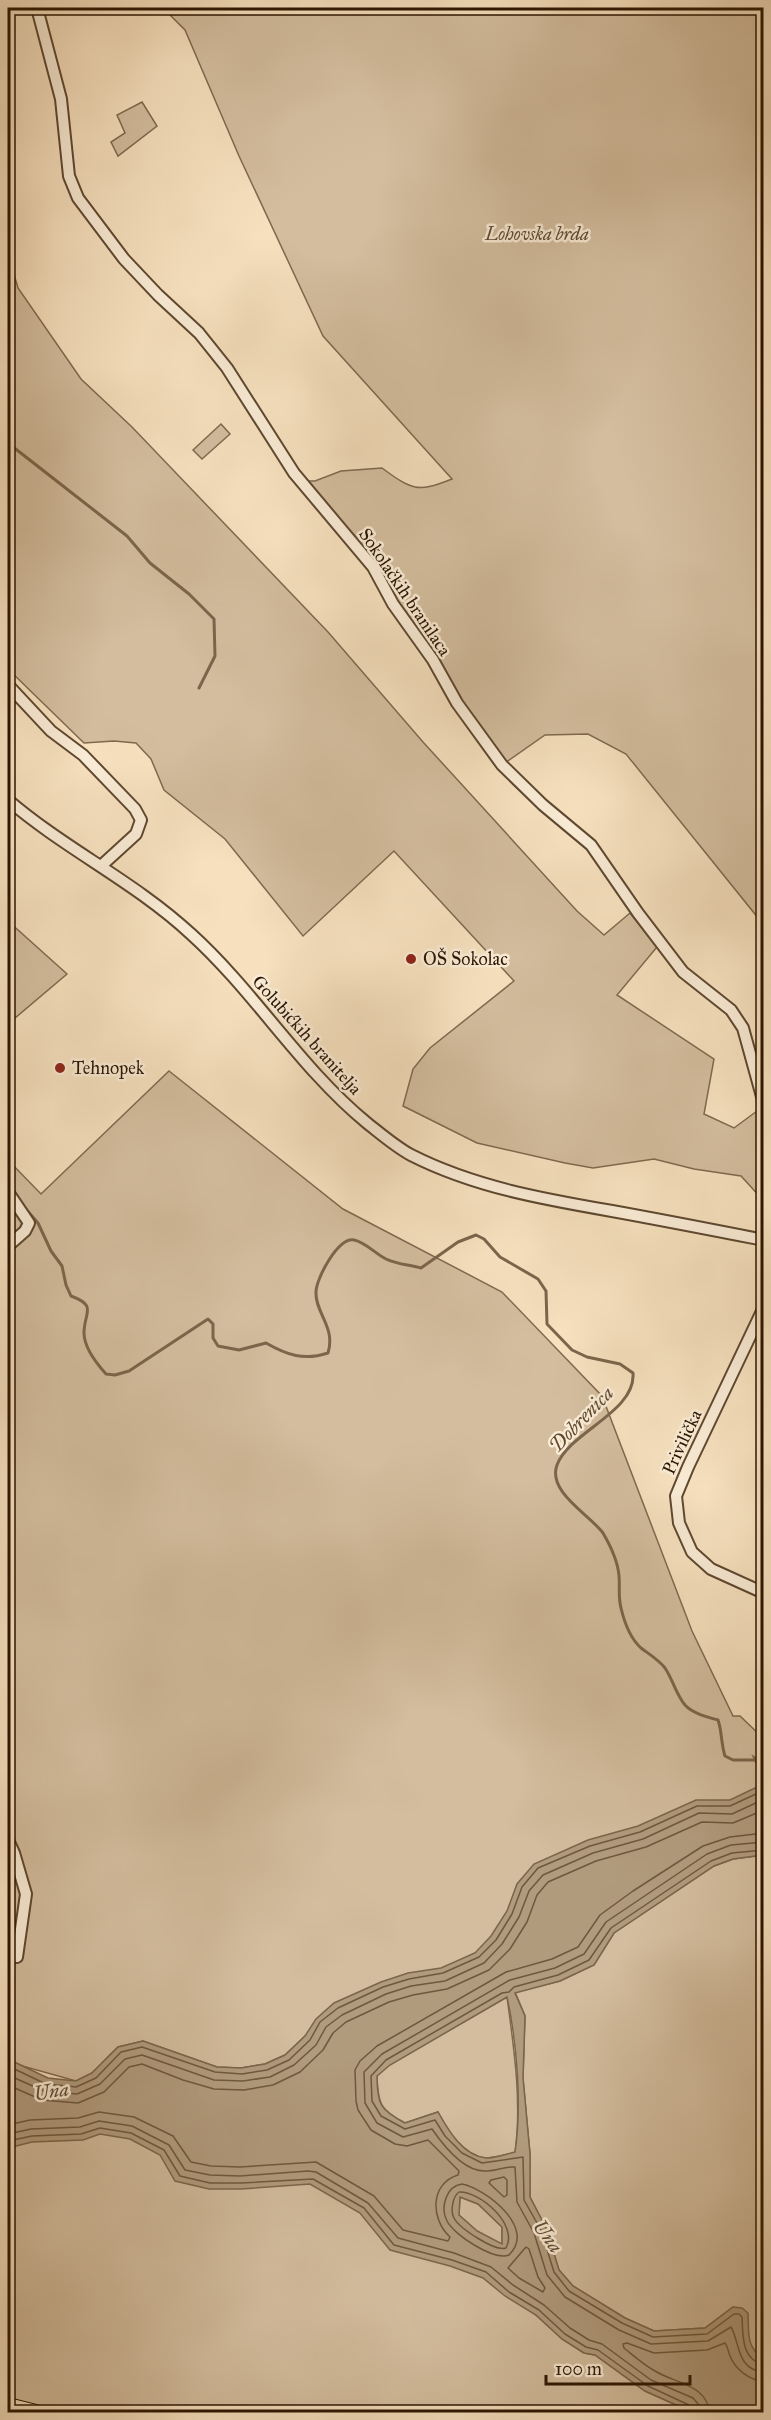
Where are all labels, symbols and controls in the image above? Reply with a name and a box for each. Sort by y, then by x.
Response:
park label: Lohovska brda [484,223,589,245]
street label: Sokolačkih branilaca [354,524,456,660]
place label: OŠ Sokolac [423,947,508,970]
marker: OŠ Sokolac [404,952,418,966]
street label: Golubićkih branitelja [248,971,367,1100]
place label: Tehnopek [72,1057,145,1079]
marker: Tehnopek [53,1061,67,1075]
water label: Dobrenica [544,1381,618,1457]
street label: Privilička [658,1406,707,1478]
water label: Una [32,2076,70,2106]
water label: Una [528,2215,568,2257]
scale bar [546,2348,690,2386]
text: 100 m [555,2358,602,2380]

